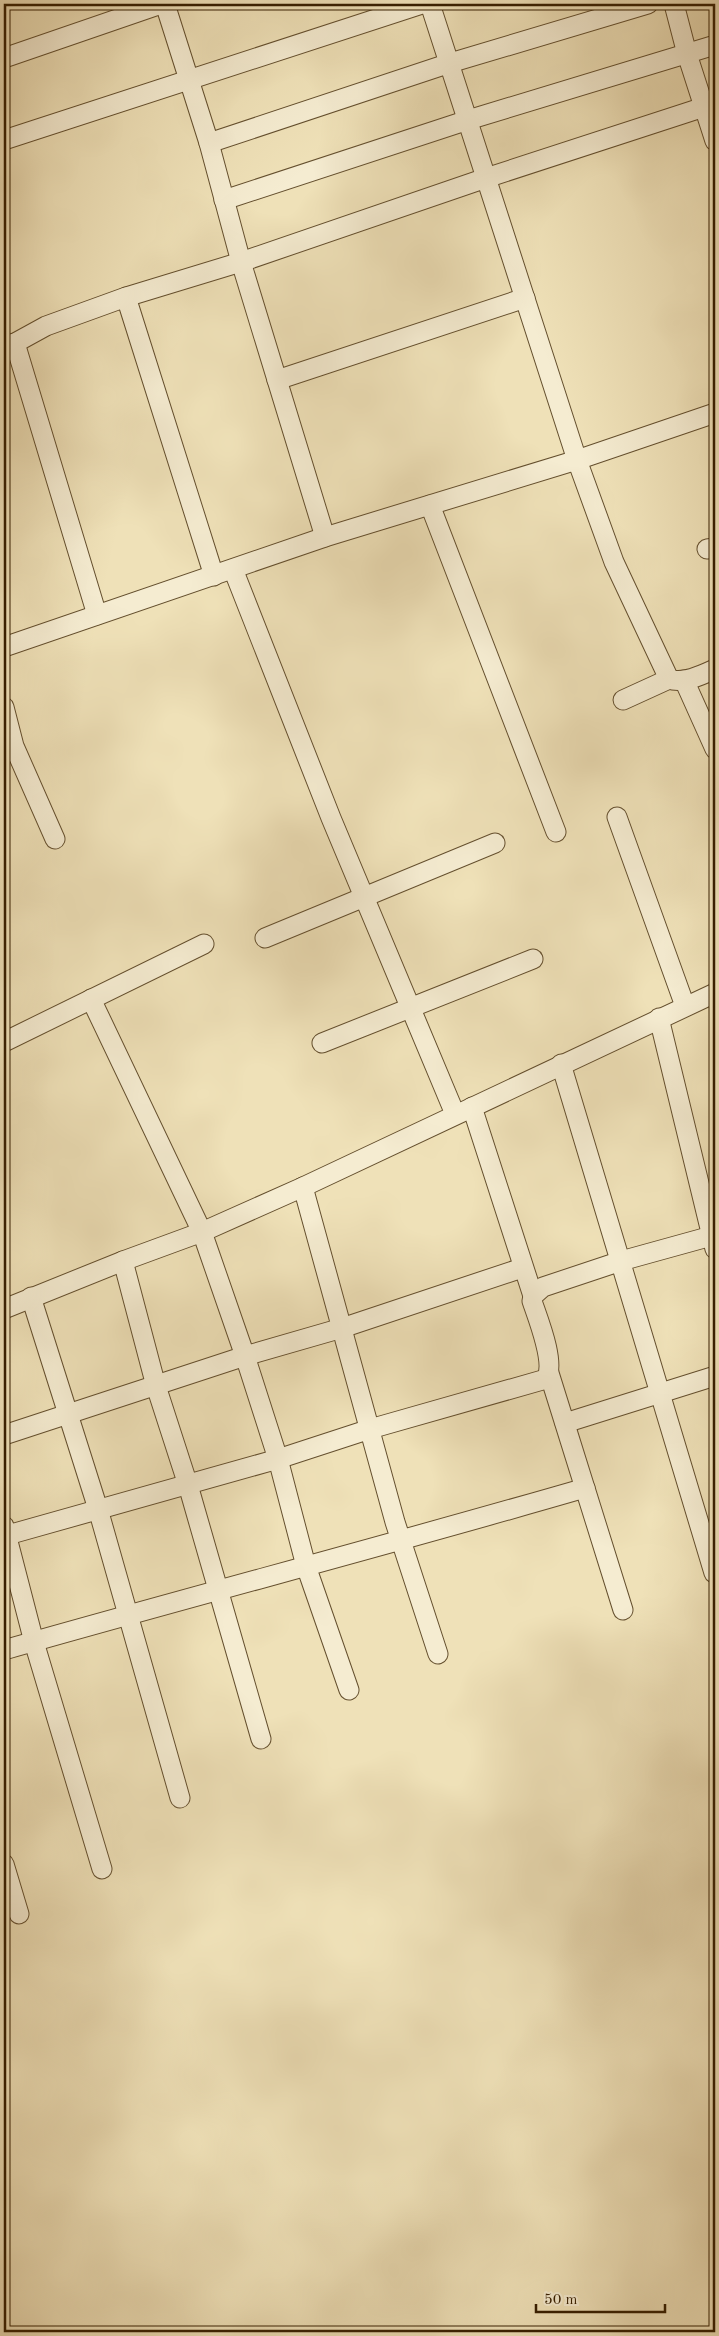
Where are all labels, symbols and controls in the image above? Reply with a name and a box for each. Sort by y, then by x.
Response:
scale bar [536,2281,665,2313]
text: 50 m [544,2293,578,2308]

